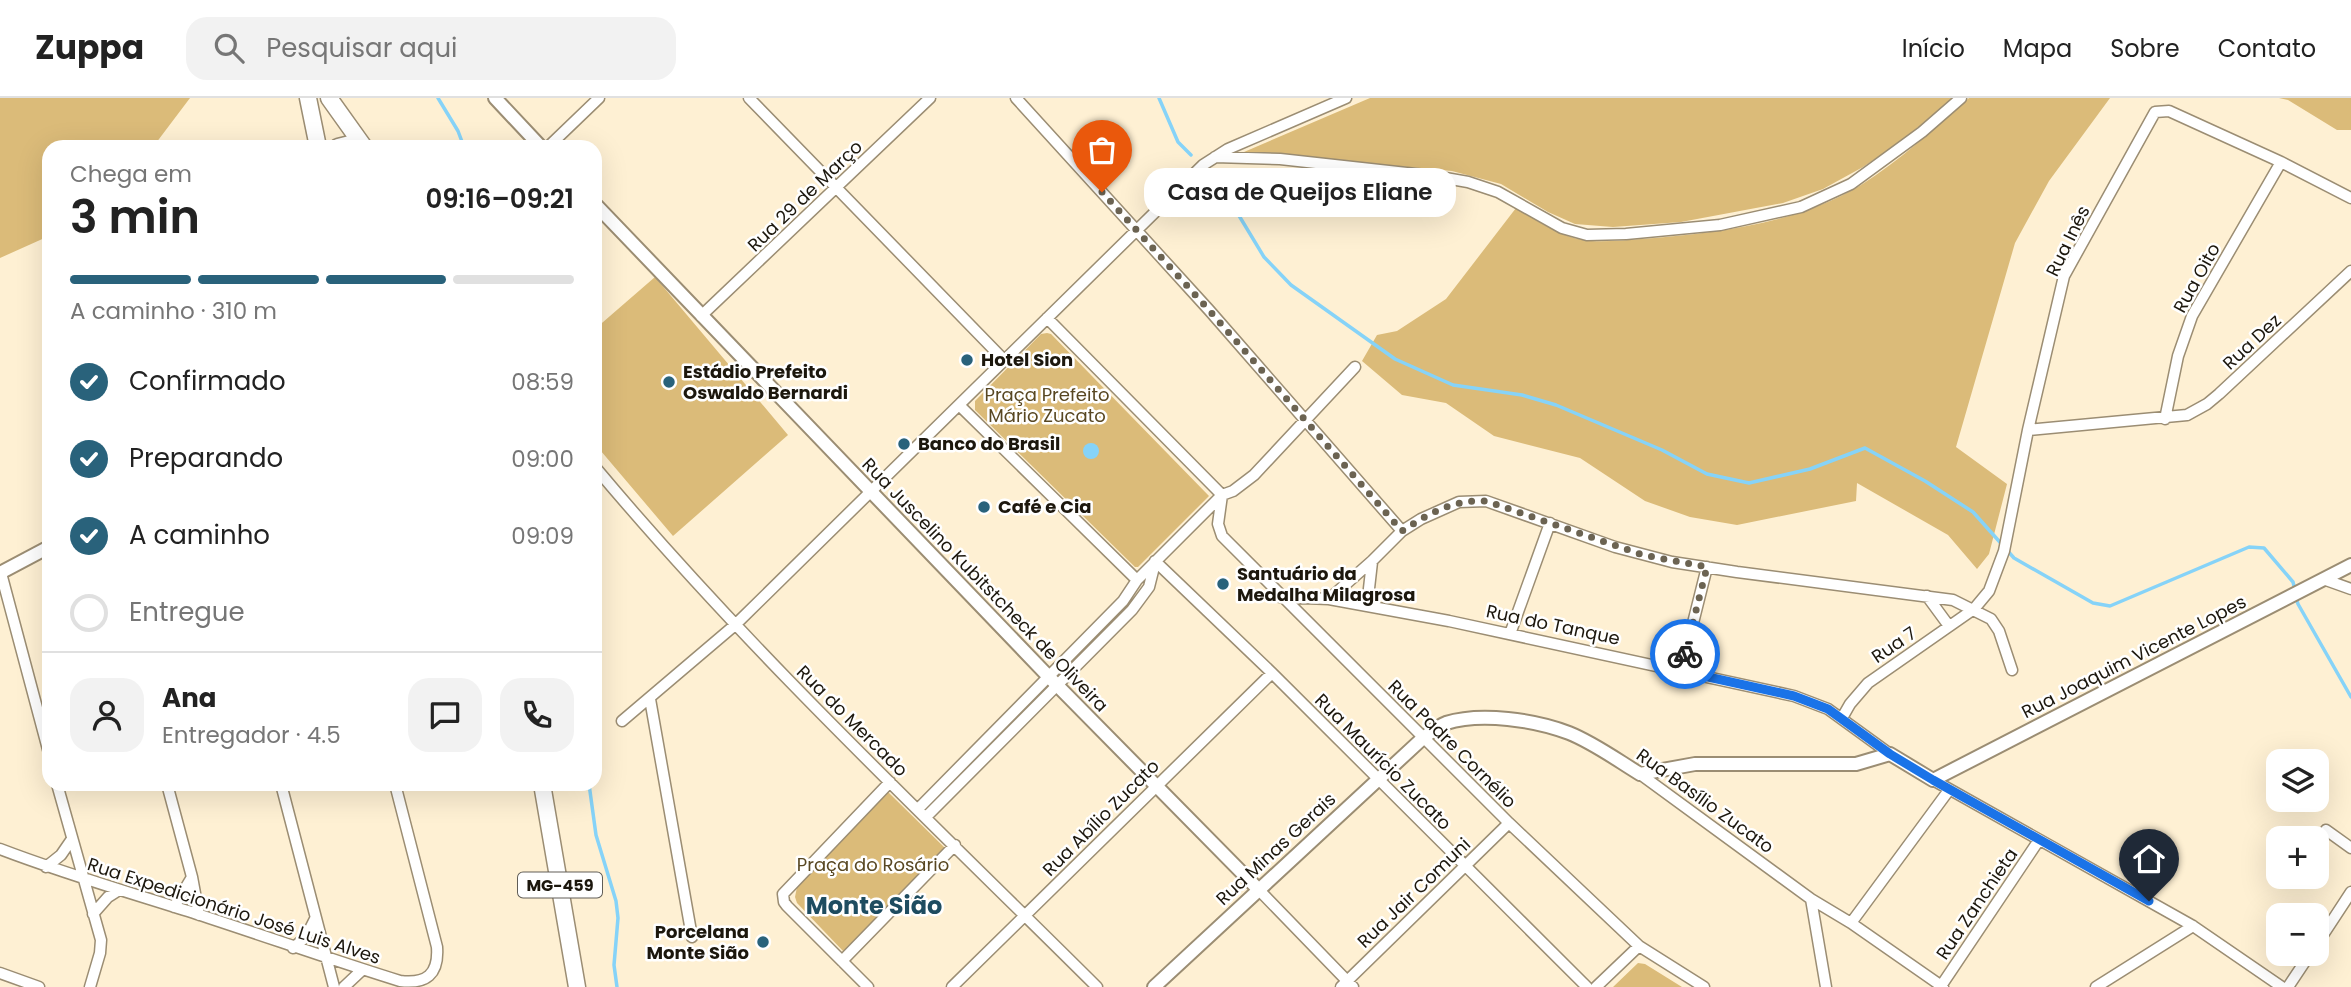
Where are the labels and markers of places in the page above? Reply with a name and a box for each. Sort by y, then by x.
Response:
pin [1072,120,1132,192]
callout: Casa de Queijos Eliane [1144,168,1456,217]
place label: Hotel Sion [981,347,1073,372]
marker: Hotel Sion [959,352,975,368]
place label: Estádio Prefeito Oswaldo Bernardi [683,359,848,405]
marker: Estádio Prefeito Oswaldo Bernardi [661,374,677,390]
place label: Banco do Brasil [918,431,1060,456]
marker: Banco do Brasil [896,436,912,452]
place label: Café e Cia [998,494,1091,519]
marker: Café e Cia [976,499,992,515]
place label: Santuário da Medalha Milagrosa [1237,561,1416,607]
marker: Santuário da Medalha Milagrosa [1215,576,1231,592]
pin [2119,829,2179,901]
place label: Porcelana Monte Sião [647,919,749,965]
marker: Porcelana Monte Sião [755,934,771,950]

